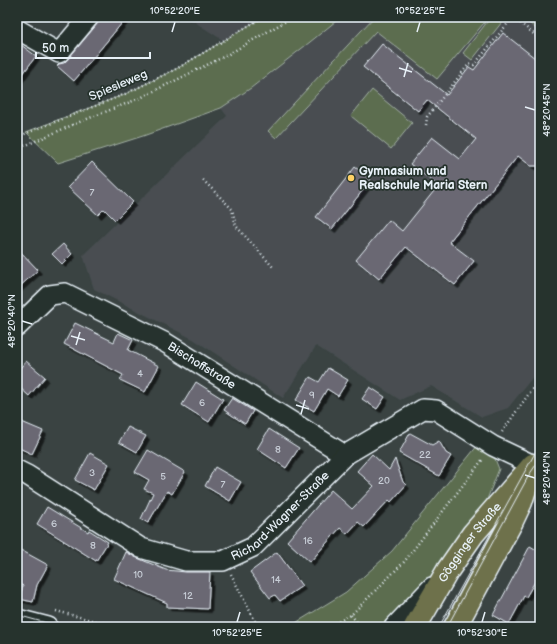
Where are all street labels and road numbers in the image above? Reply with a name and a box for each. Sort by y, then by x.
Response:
street label: Spiesleweg [87,66,150,104]
street label: Bischoffstraße [165,339,238,393]
street label: Richard-Wagner-Straße [229,468,333,564]
street label: Gögginger Straße [435,500,505,585]

